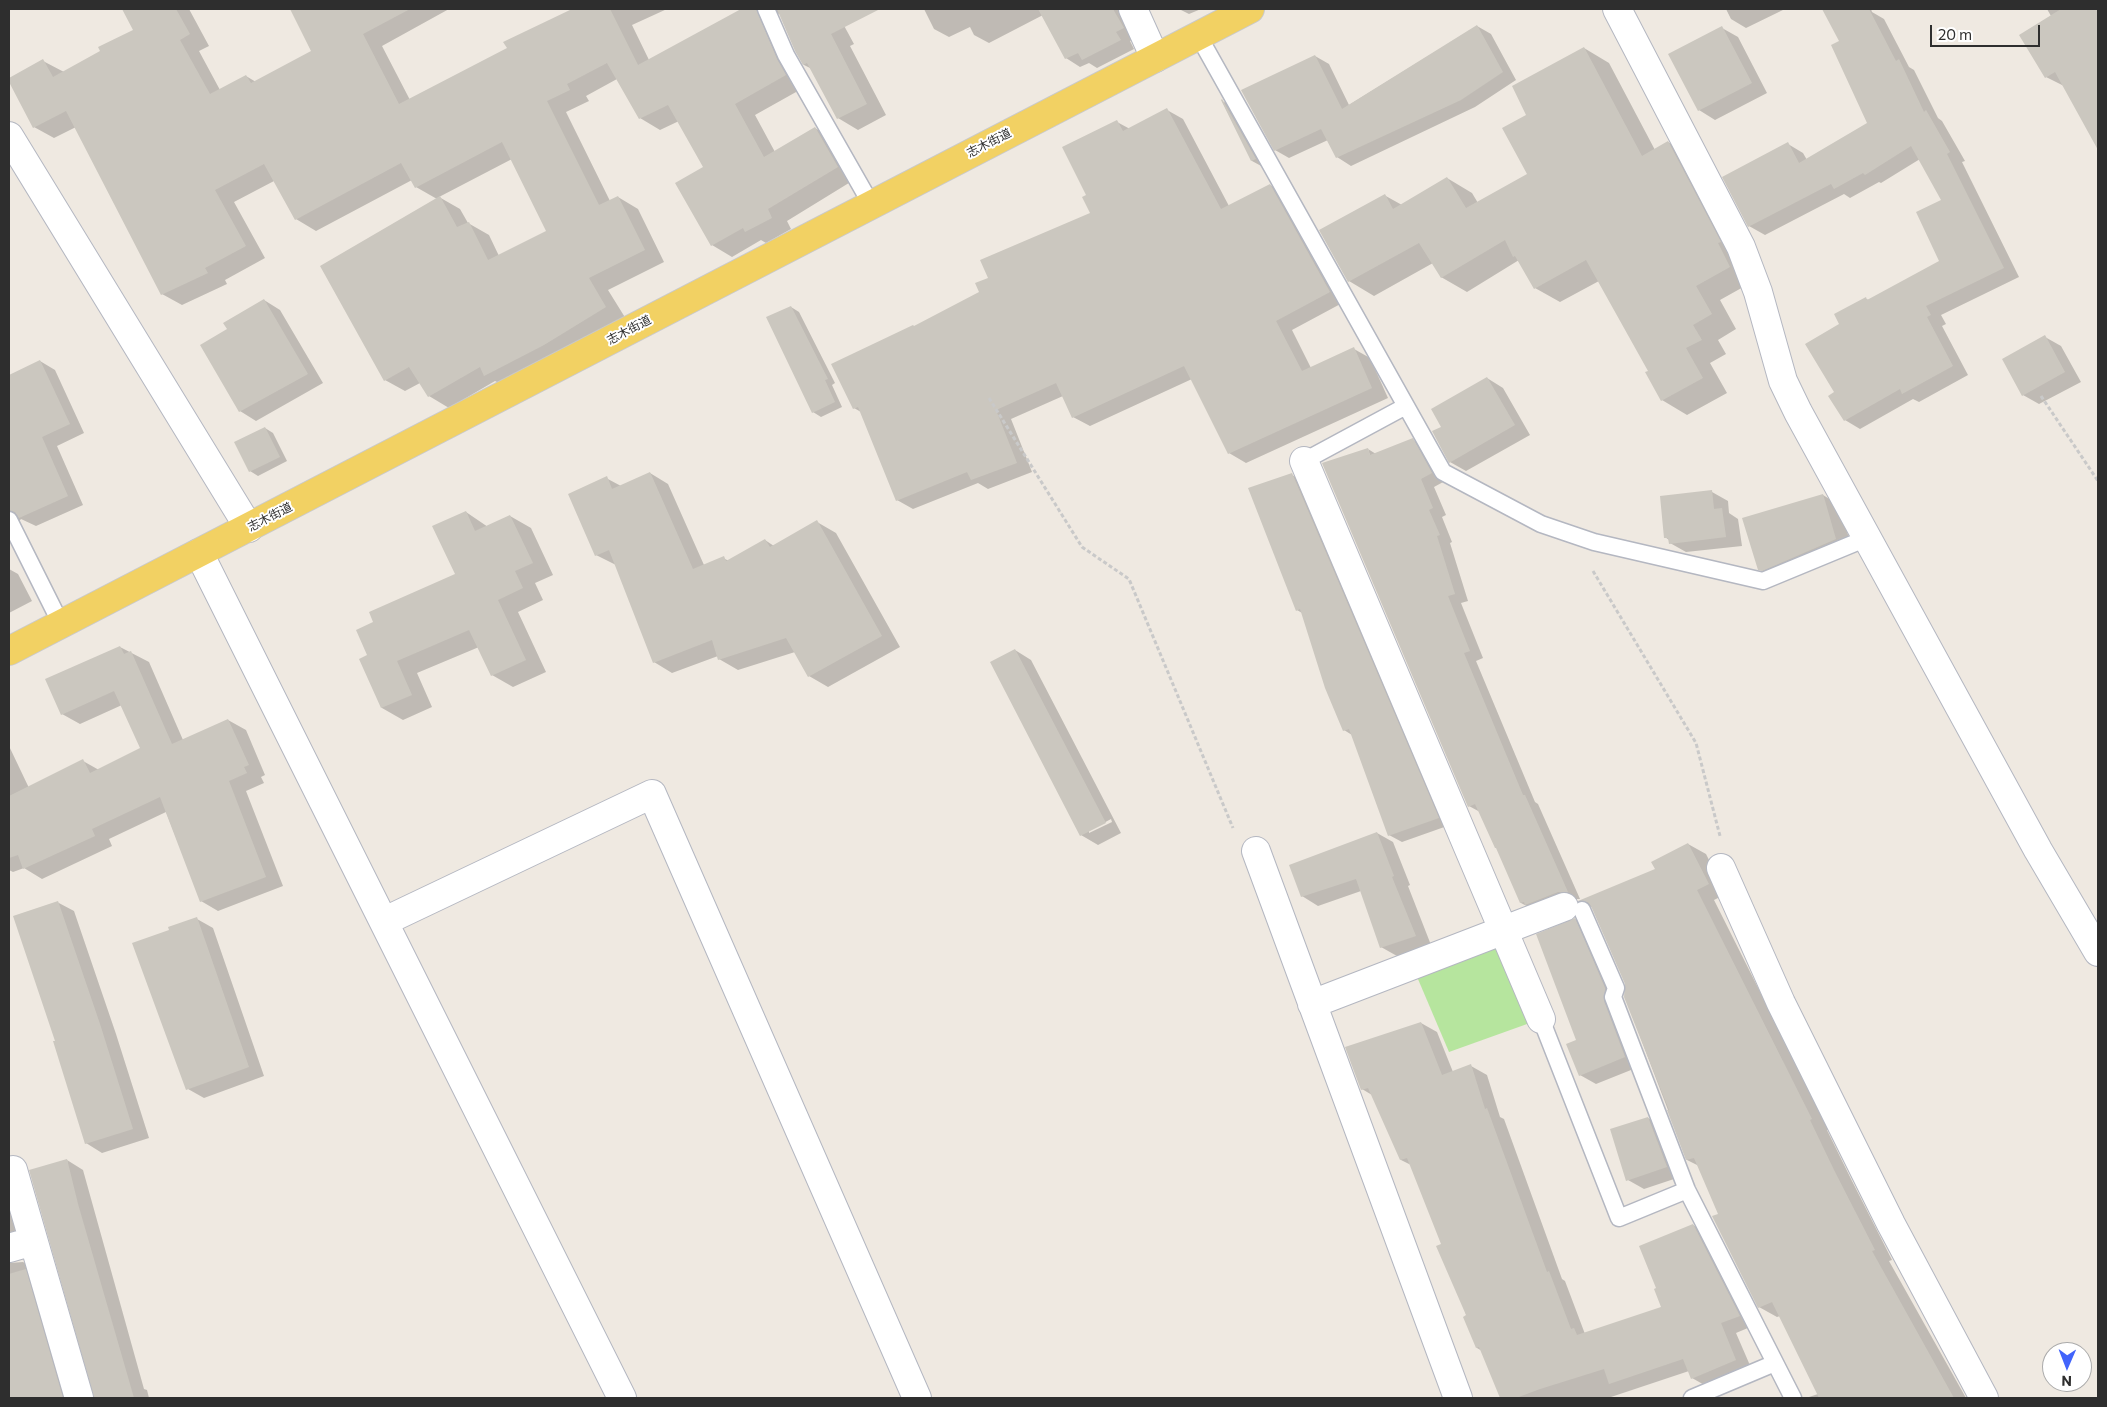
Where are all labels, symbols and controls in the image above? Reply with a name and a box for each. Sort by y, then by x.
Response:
scale bar [1932,15,2042,47]
text: 20 m [1938,25,1972,43]
street label: 志木街道 [964,126,1014,160]
street label: 志木街道 [604,312,654,348]
street label: 志木街道 [245,500,295,534]
north arrow [2042,1342,2092,1392]
text: N [2061,1373,2072,1390]

